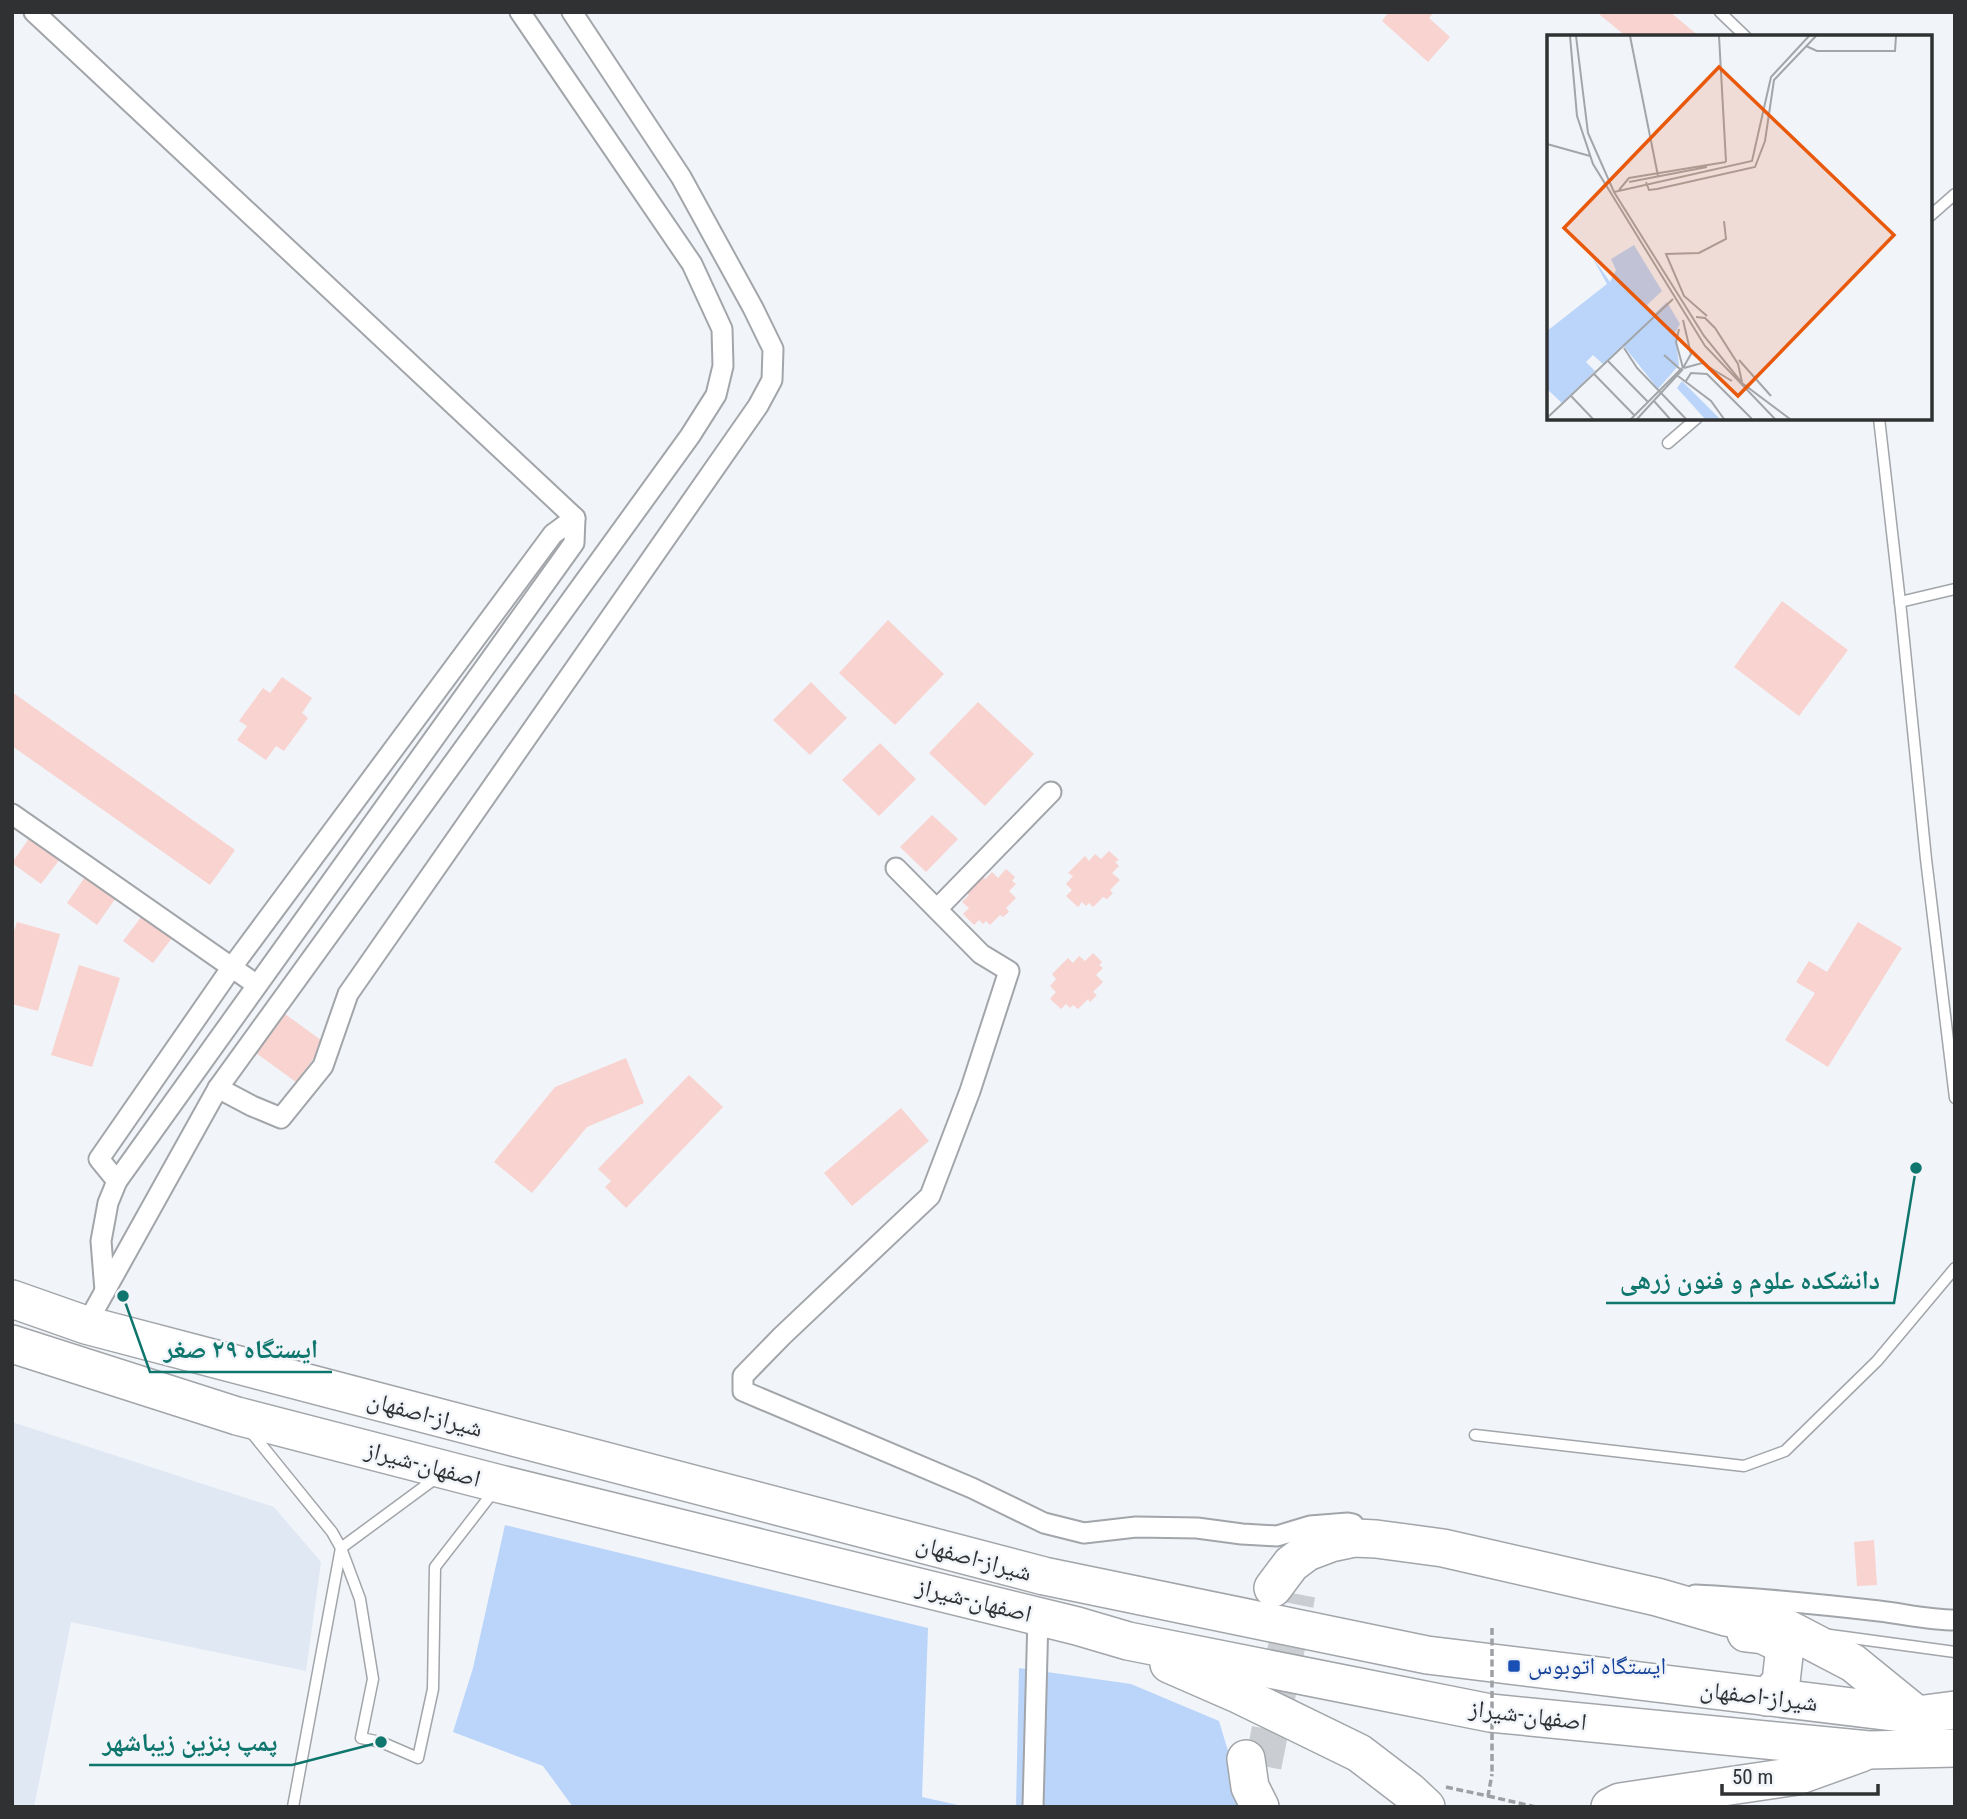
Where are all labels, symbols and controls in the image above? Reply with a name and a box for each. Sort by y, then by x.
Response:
inset map [1547,35,1932,420]
callout: دانشکده علوم و فنون زرهی [1606,1256,1894,1303]
text: دانشکده علوم و فنون زرهی [1620,1265,1880,1298]
callout: ایستگاه ۲۹ صغر [150,1325,332,1372]
text: ایستگاه ۲۹ صغر [163,1334,318,1364]
street label: شیراز-اصفهان [364,1385,486,1443]
street label: اصفهان-شیراز [361,1435,484,1493]
street label: شیراز-اصفهان [913,1529,1035,1587]
street label: اصفهان-شیراز [912,1572,1035,1628]
place label: ایستگاه اتوبوس [1528,1652,1666,1680]
marker: ایستگاه اتوبوس [1506,1658,1522,1674]
street label: شیراز-اصفهان [1699,1675,1819,1717]
street label: اصفهان-شیراز [1467,1694,1588,1736]
callout: پمپ بنزین زیباشهر [89,1718,292,1765]
text: پمپ بنزین زیباشهر [102,1727,277,1758]
scale bar [1722,1752,1878,1796]
text: 50 m [1732,1765,1773,1789]

